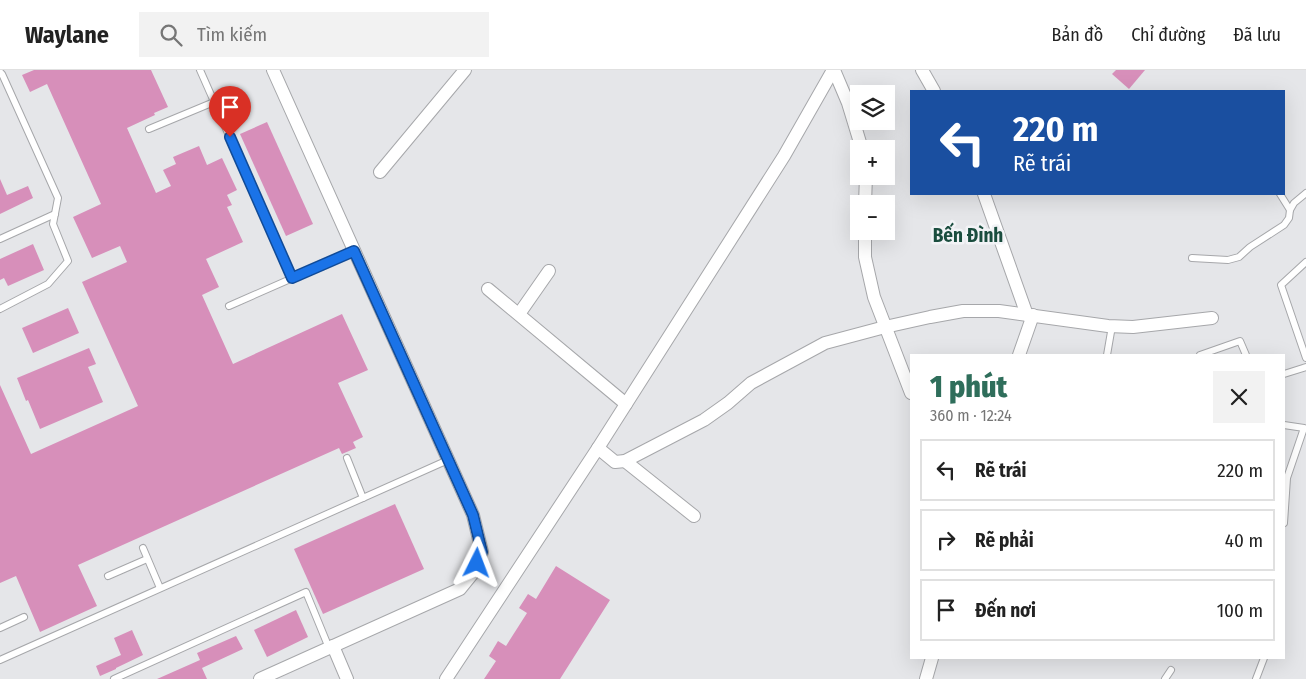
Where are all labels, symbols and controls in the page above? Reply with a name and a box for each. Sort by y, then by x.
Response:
search box [139,12,489,57]
text: Waylane [25,21,109,49]
icon: search [157,21,185,49]
text: Tìm kiếm [197,23,267,46]
text: Bản đồ [1052,24,1103,46]
text: Chỉ đường [1131,24,1205,46]
text: Đã lưu [1233,24,1281,46]
map controls [850,85,895,240]
button: layers [850,85,895,130]
pin [209,86,251,137]
icon: arrive [216,93,244,121]
text: 220 m [1013,108,1099,150]
icon: left [930,110,995,175]
button: + [850,140,895,185]
text: Rẽ trái [1013,150,1071,177]
button: − [850,195,895,240]
district label: Bến Đình [933,222,1003,247]
text: 1 phút [930,369,1007,405]
button: close [1213,371,1265,423]
text: 360 m · 12:24 [930,406,1012,425]
icon: left [932,456,960,484]
text: Rẽ trái [975,459,1026,482]
text: 220 m [1217,459,1263,482]
icon: right [932,526,960,554]
text: Rẽ phải [975,529,1034,552]
text: 40 m [1225,529,1263,552]
position arrow [450,536,502,588]
icon: arrive [932,596,960,624]
text: Đến nơi [975,599,1036,622]
text: 100 m [1217,599,1263,622]

